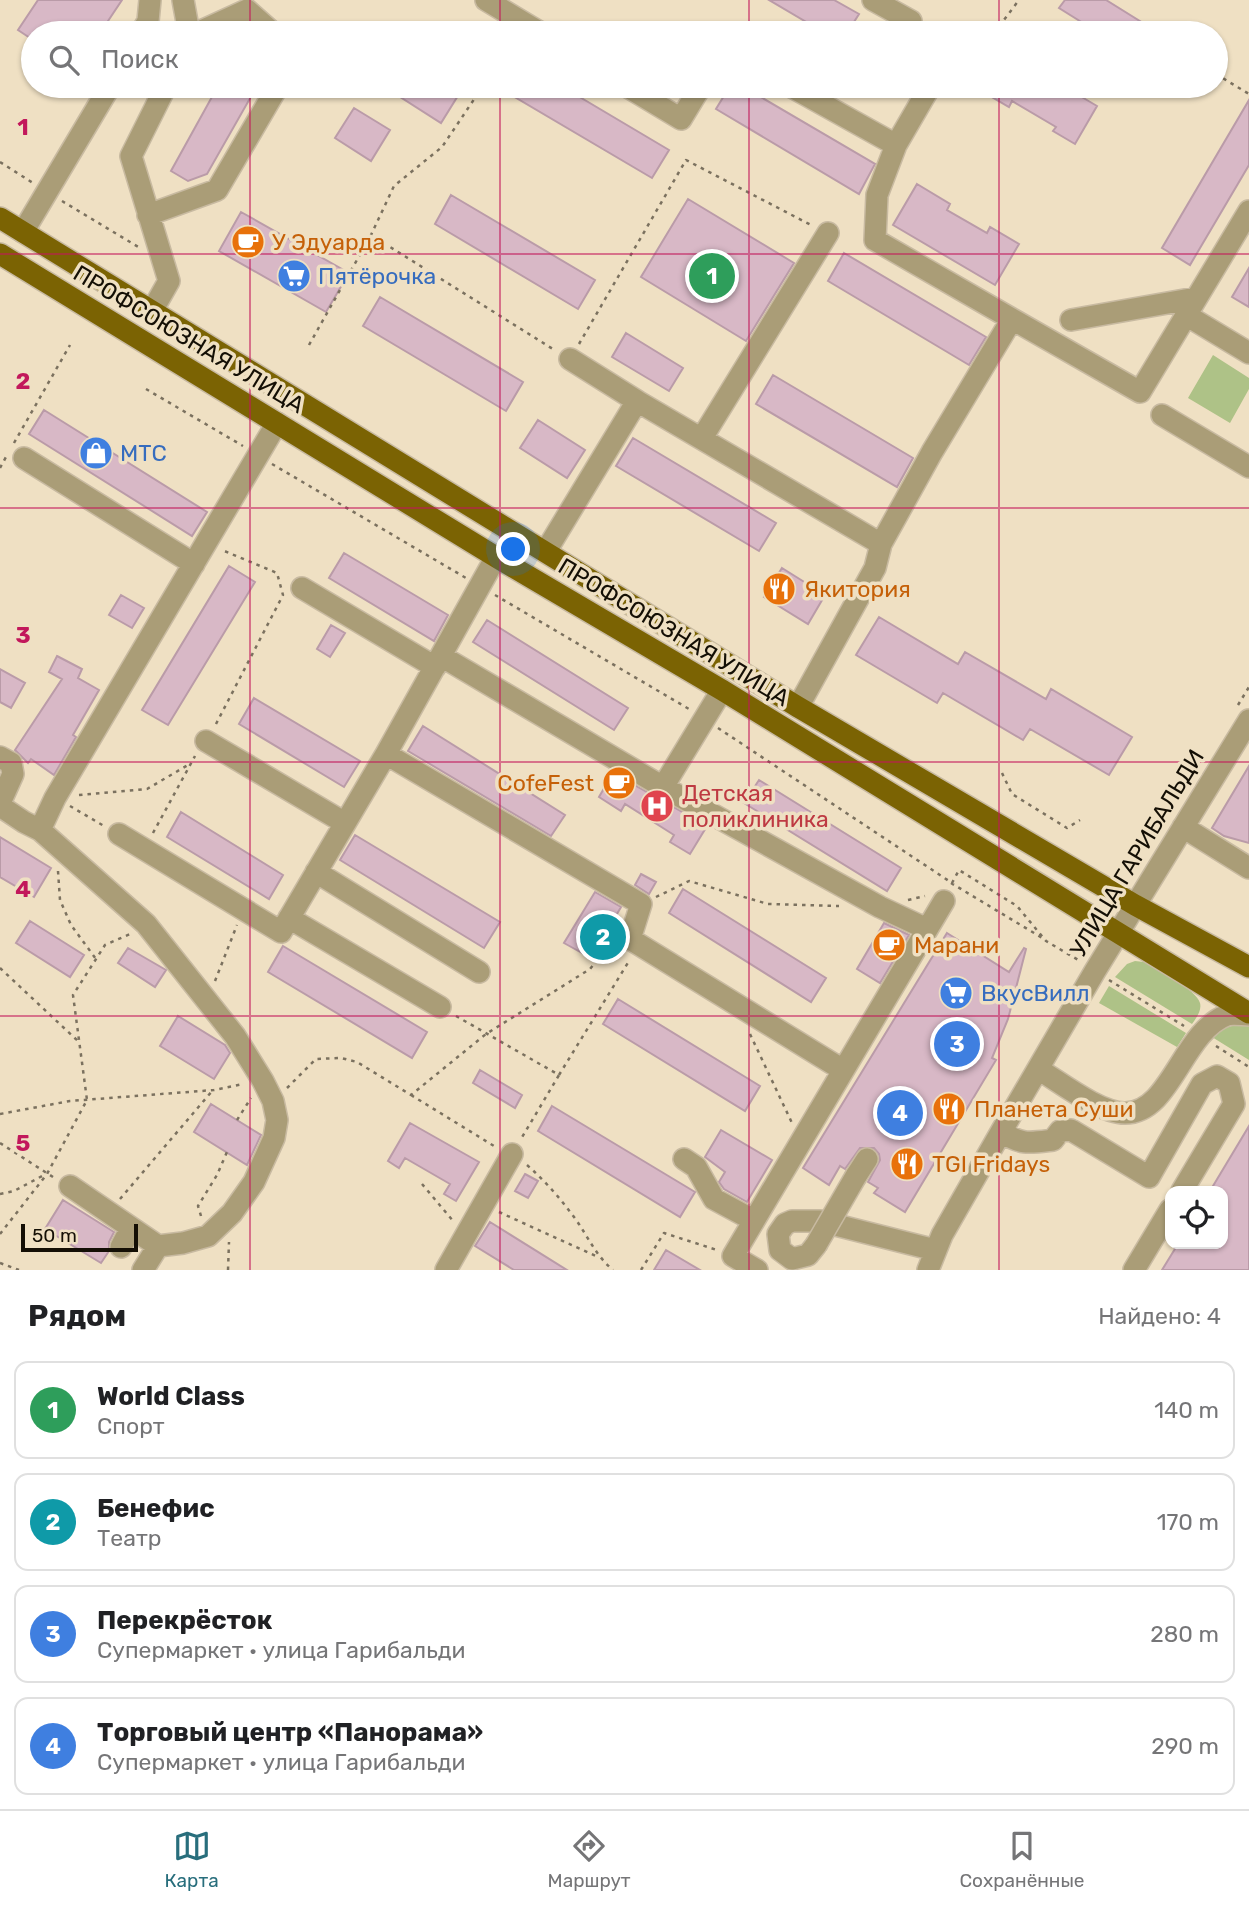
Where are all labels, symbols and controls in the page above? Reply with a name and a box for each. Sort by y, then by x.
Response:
search box [21,21,1228,98]
icon: search [45,41,83,79]
text: Поиск [101,44,179,75]
text: 1 [17,113,29,141]
cafe icon: У Эдуарда [229,223,267,261]
place label: У Эдуарда [272,228,385,256]
pin: 1 [689,250,735,302]
supermarket icon: Пятёрочка [275,257,313,295]
street label: ПРОФСОЮЗНАЯ УЛИЦА [68,259,310,419]
place label: Пятёрочка [318,262,436,290]
text: 2 [16,367,30,395]
shop icon: МТС [77,434,115,472]
place label: МТС [120,439,167,467]
your location [496,532,530,566]
street label: ПРОФСОЮЗНАЯ УЛИЦА [553,552,795,712]
restaurant icon: Якитория [760,570,798,608]
place label: Якитория [804,575,911,603]
text: 3 [15,621,31,649]
street label: УЛИЦА ГАРИБАЛЬДИ [1064,744,1210,962]
cafe icon: CofeFest [600,764,638,802]
place label: CofeFest [497,769,594,797]
place label: Детская поликлиника [682,779,829,833]
hospital icon: Детская поликлиника [638,787,676,825]
text: 4 [15,875,31,903]
pin: 2 [580,911,626,963]
cafe icon: Марани [870,926,908,964]
place label: Марани [914,931,999,959]
supermarket icon: ВкусВилл [937,974,975,1012]
place label: ВкусВилл [981,979,1090,1007]
pin: 3 [934,1018,980,1070]
pin: 4 [877,1087,923,1139]
restaurant icon: Планета Суши [930,1090,968,1128]
place label: Планета Суши [974,1095,1133,1123]
text: 5 [16,1129,31,1157]
restaurant icon: TGI Fridays [888,1145,926,1183]
place label: TGI Fridays [932,1150,1050,1178]
map controls [1165,1186,1228,1249]
button: locate [1165,1186,1228,1249]
scale bar [21,1221,138,1253]
text: 50 m [32,1224,77,1247]
text: Рядом [28,1298,126,1334]
text: Найдено: 4 [1098,1302,1221,1330]
text: World Class [97,1381,245,1412]
text: 1 [47,1396,59,1424]
text: 140 m [1154,1396,1219,1424]
text: Спорт [97,1412,165,1440]
text: Бенефис [97,1493,214,1524]
text: 2 [46,1508,60,1536]
text: 170 m [1157,1508,1219,1536]
text: Театр [97,1524,161,1552]
text: Перекрёсток [97,1605,273,1636]
text: 3 [45,1620,61,1648]
text: 280 m [1150,1620,1219,1648]
text: Супермаркет · улица Гарибальди [97,1636,465,1664]
text: Торговый центр «Панорама» [97,1717,483,1748]
text: 4 [45,1732,61,1760]
text: 290 m [1151,1732,1219,1760]
text: Супермаркет · улица Гарибальди [97,1748,465,1776]
tab: Карта [164,1827,219,1892]
tab: Маршрут [548,1827,631,1892]
tab: Сохранённые [959,1827,1085,1892]

